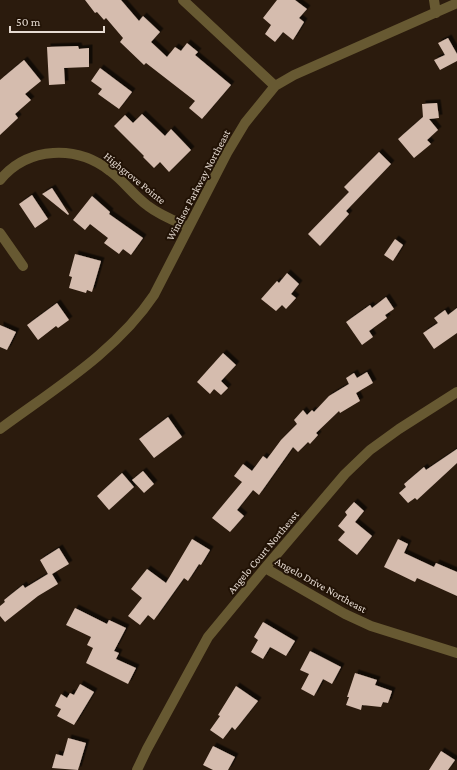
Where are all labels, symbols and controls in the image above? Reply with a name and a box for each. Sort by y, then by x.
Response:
scale bar [10,8,104,34]
text: 50 m [16,15,41,29]
street label: Windsor Parkway Northeast [164,127,233,243]
street label: Highgrove Pointe [101,150,168,207]
street label: Angelo Court Northeast [225,508,302,596]
street label: Angelo Drive Northeast [273,555,369,616]

